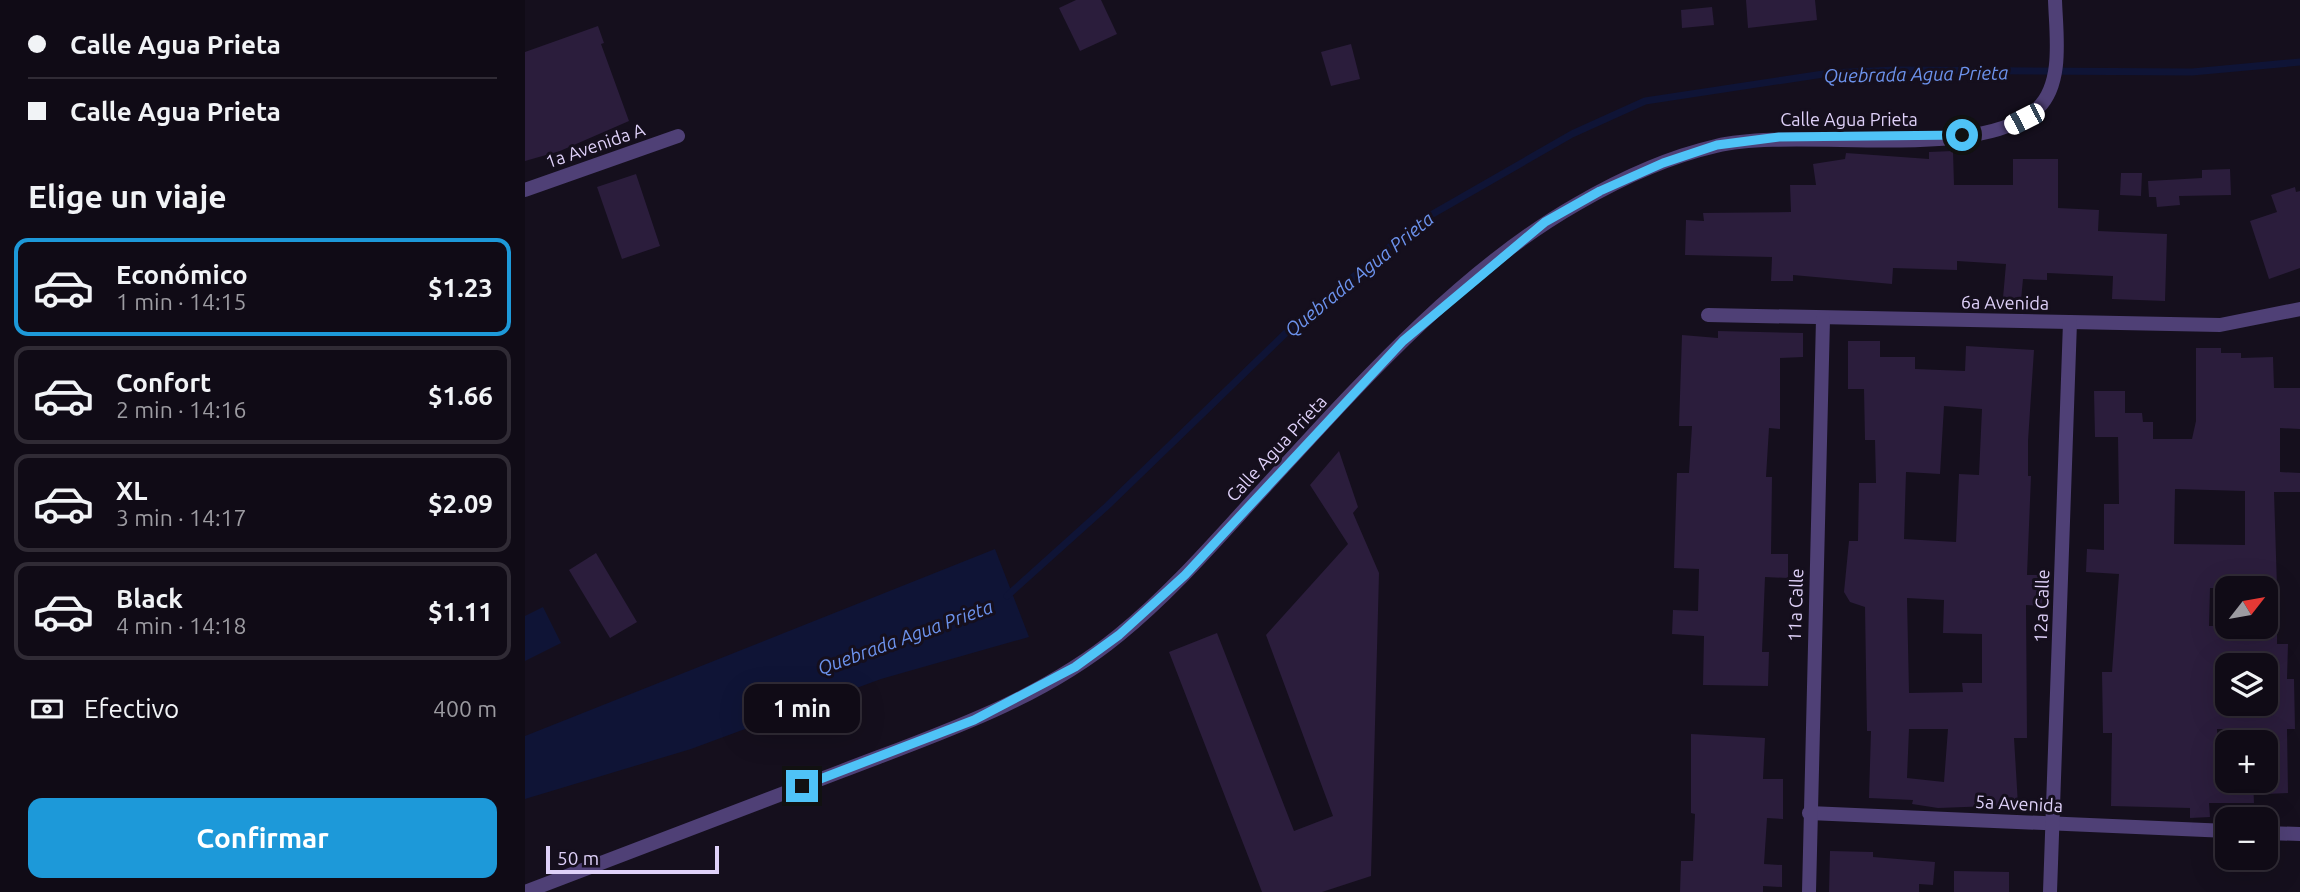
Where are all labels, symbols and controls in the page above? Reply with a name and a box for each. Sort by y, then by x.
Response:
text: Calle Agua Prieta [70,30,281,59]
water label: Quebrada Agua Prieta [1823,61,2009,87]
text: Calle Agua Prieta [70,97,281,126]
car [2001,100,2048,138]
street label: Calle Agua Prieta [1780,109,1918,129]
street label: 1a Avenida A [543,119,648,171]
route start [1946,119,1978,151]
text: Elige un viaje [28,178,227,214]
water label: Quebrada Agua Prieta [1280,207,1438,341]
icon: car [32,256,95,319]
text: Económico [116,260,248,289]
text: $1.23 [428,273,493,302]
text: 1 min · 14:15 [116,289,247,314]
street label: 6a Avenida [1961,291,2049,313]
icon: car [32,364,95,427]
text: Confort [116,368,211,397]
text: $1.66 [428,381,493,410]
street label: Calle Agua Prieta [1222,391,1330,505]
text: 2 min · 14:16 [116,397,247,422]
icon: car [32,472,95,535]
text: XL [116,476,147,505]
text: $2.09 [428,489,493,518]
text: 3 min · 14:17 [116,505,247,530]
street label: 11a Calle [1784,568,1806,642]
street label: 12a Calle [2030,569,2052,643]
north arrow [2215,576,2279,639]
map controls [2215,576,2278,870]
icon: car [32,580,95,643]
text: Black [116,584,183,613]
water label: Quebrada Agua Prieta [814,595,996,679]
text: $1.11 [428,597,493,626]
text: 4 min · 14:18 [116,613,247,638]
button: layers [2215,653,2278,716]
callout: 1 min [744,684,860,734]
icon: cash [28,690,66,728]
text: Efectivo [84,694,179,723]
text: 400 m [433,696,497,721]
text: 1 min [773,696,831,721]
button: + [2215,730,2278,793]
route end [786,770,818,802]
street label: 5a Avenida [1974,791,2064,815]
button: Confirmar [28,798,497,878]
button: − [2215,807,2278,870]
scale bar [546,843,719,875]
text: 50 m [557,847,599,869]

